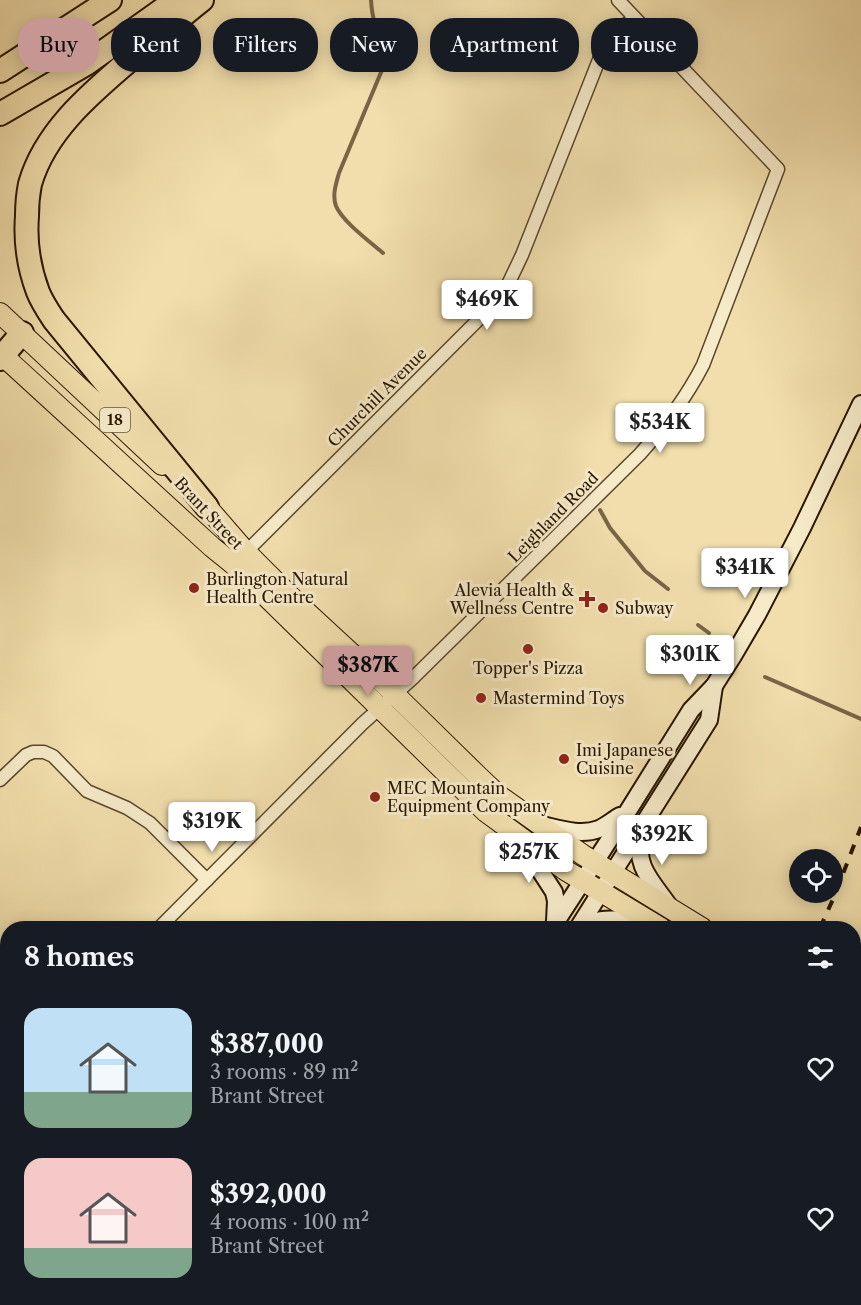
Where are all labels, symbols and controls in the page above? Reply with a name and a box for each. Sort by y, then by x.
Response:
chip: Buy [18,18,99,72]
chip: Rent [111,18,201,72]
chip: Filters [213,18,318,72]
chip: New [330,18,418,72]
chip: Apartment [430,18,579,72]
chip: House [591,18,698,72]
pin: $469K [445,280,529,331]
text: $469K [456,287,518,311]
street label: Churchill Avenue [323,343,431,451]
pin: $534K [618,403,702,454]
road number: 18 [100,408,130,432]
text: $534K [629,410,691,434]
street label: Leighland Road [504,467,603,566]
street label: Brant Street [170,473,248,554]
pin: $341K [703,548,787,599]
text: $341K [715,555,775,579]
place label: Burlington Natural Health Centre [206,569,348,607]
place label: Alevia Health & Wellness Centre [449,580,574,618]
marker: Burlington Natural Health Centre [187,581,201,595]
marker: Alevia Health & Wellness Centre [578,590,596,608]
place label: Subway [615,598,675,618]
marker: Subway [596,601,610,615]
pin: $301K [648,635,732,686]
marker: Topper's Pizza [521,642,535,656]
text: $301K [660,642,720,666]
pin: $387K [326,646,410,697]
text: $387K [337,653,399,677]
place label: Topper's Pizza [473,658,584,678]
place label: Mastermind Toys [493,688,624,708]
marker: Mastermind Toys [474,691,488,705]
place label: Imi Japanese Cuisine [576,740,673,778]
marker: Imi Japanese Cuisine [557,752,571,766]
place label: MEC Mountain Equipment Company [387,778,551,816]
marker: MEC Mountain Equipment Company [368,790,382,804]
pin: $319K [170,802,254,853]
text: $319K [182,809,242,833]
pin: $392K [620,815,704,866]
text: $392K [631,822,693,846]
pin: $257K [487,833,571,884]
text: $257K [499,840,559,864]
map controls [789,849,843,903]
button: locate [789,849,843,903]
text: 8 homes [24,941,134,973]
icon: filters [804,941,837,974]
text: $387,000 [210,1028,324,1060]
icon: home [72,1032,144,1104]
icon: heart [804,1052,837,1085]
text: 3 rooms · 89 m² [210,1060,358,1084]
text: Brant Street [210,1084,324,1108]
text: $392,000 [210,1178,327,1210]
icon: home [72,1182,144,1254]
icon: heart [804,1202,837,1235]
text: 4 rooms · 100 m² [210,1210,369,1234]
text: Brant Street [210,1234,324,1258]

